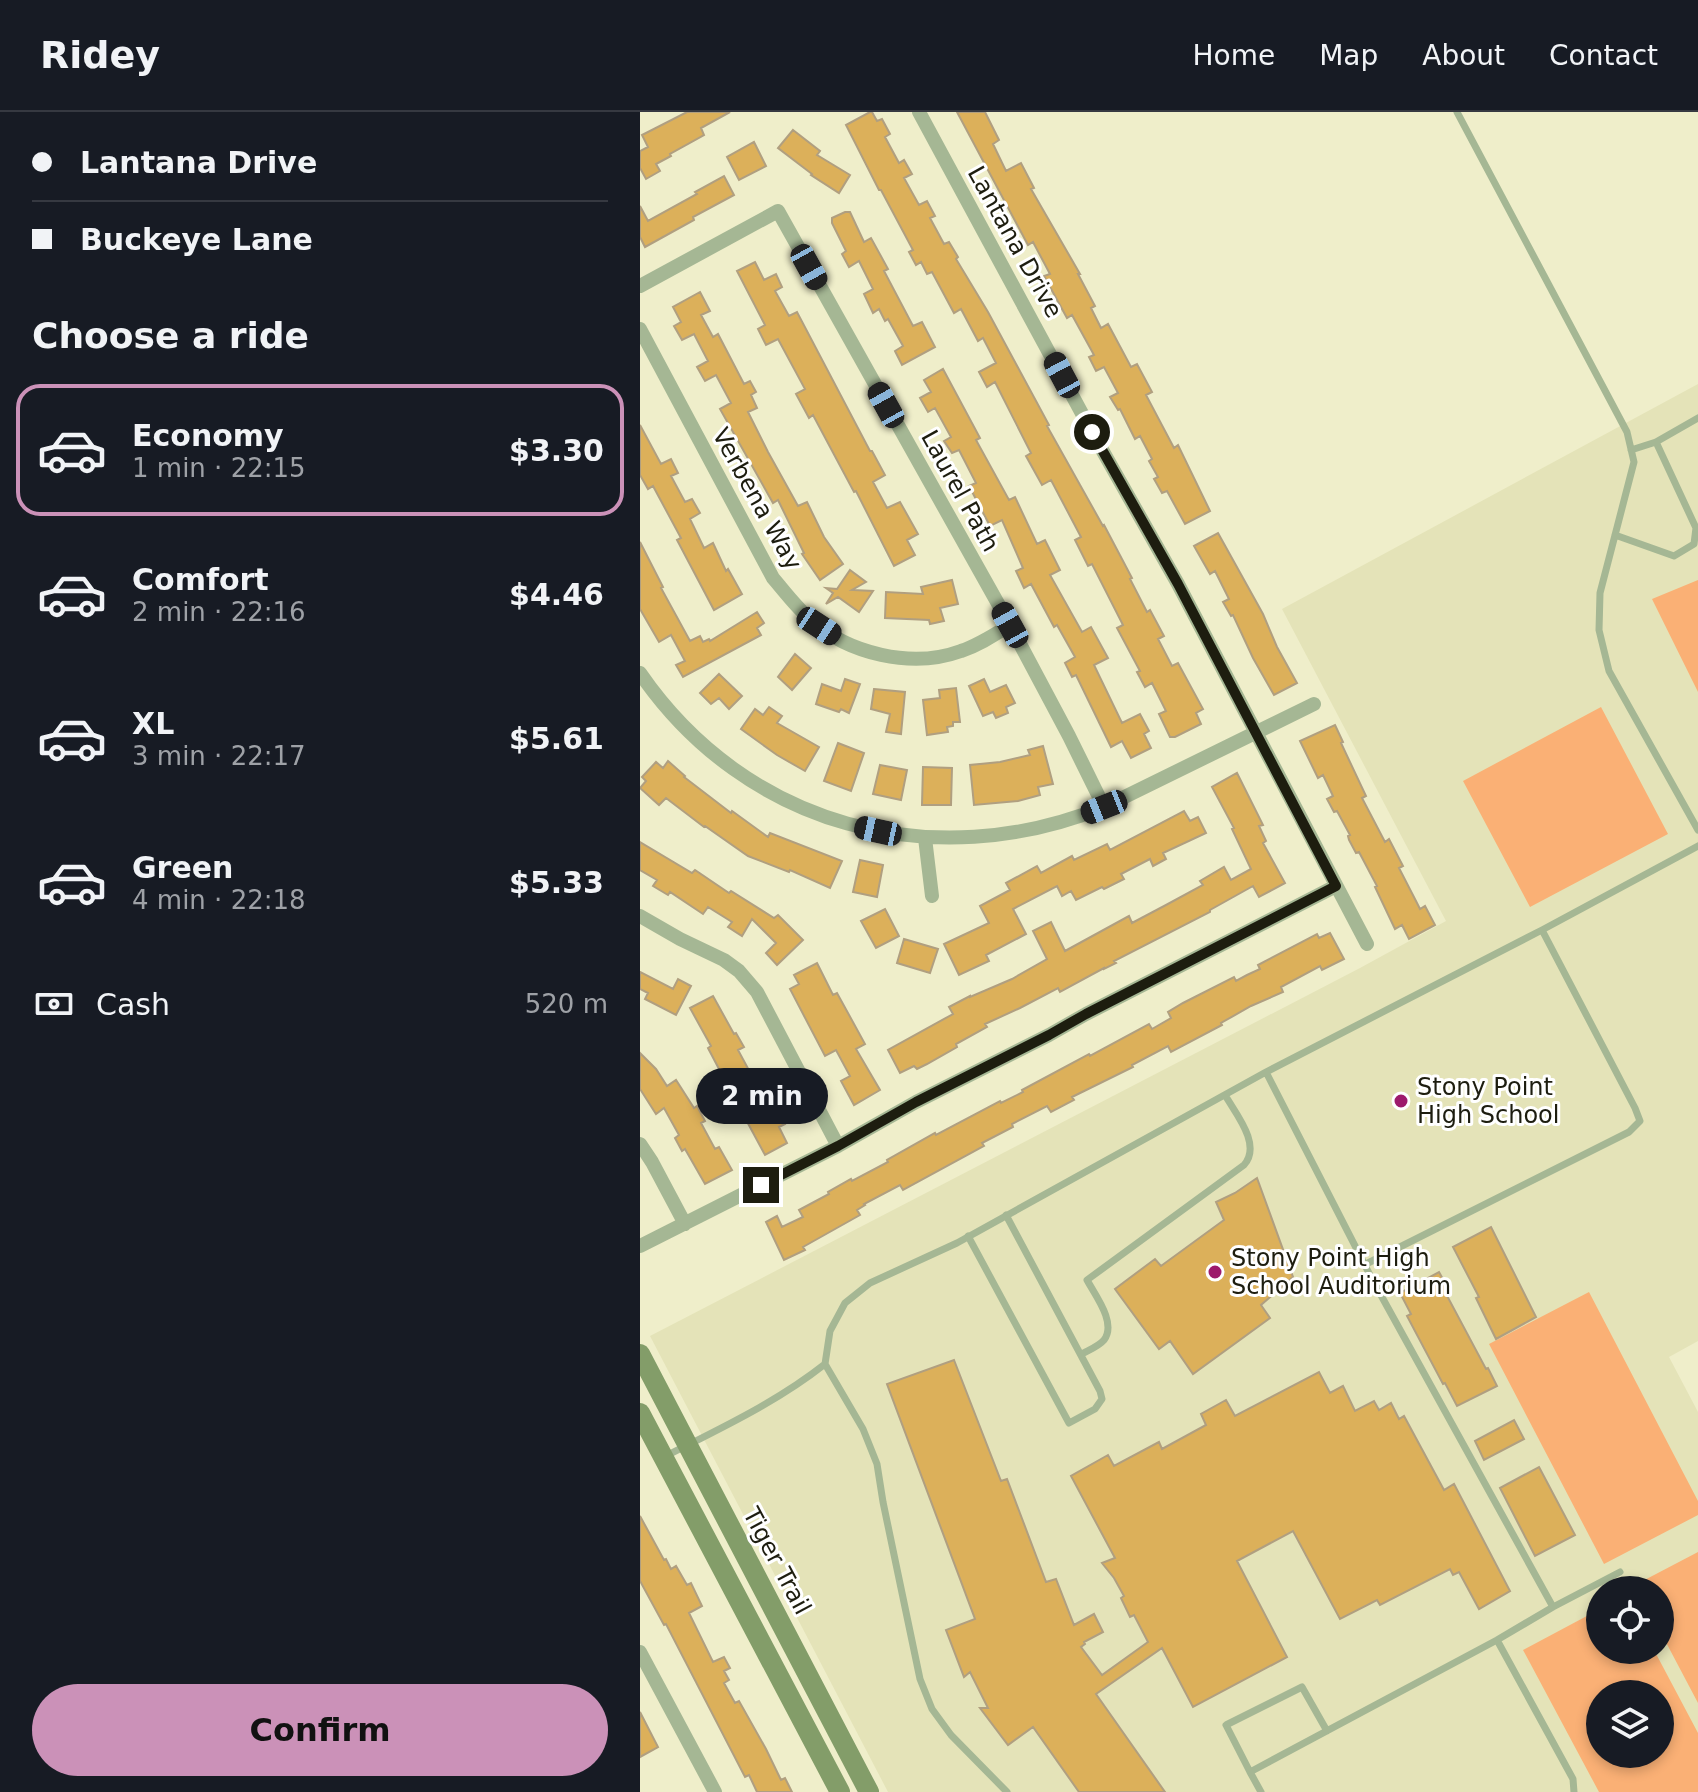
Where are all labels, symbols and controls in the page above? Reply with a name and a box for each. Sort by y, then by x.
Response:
text: Ridey [40,33,160,77]
text: Home [1192,39,1275,72]
text: Map [1319,39,1378,72]
text: About [1422,39,1505,72]
text: Contact [1549,39,1658,72]
text: Lantana Drive [80,145,317,180]
street label: Lantana Drive [962,161,1068,323]
text: Buckeye Lane [80,222,313,257]
car [787,240,831,294]
text: Choose a ride [32,315,309,356]
car [1040,348,1084,402]
car [864,378,908,432]
icon: car [36,414,108,486]
route start [1074,414,1110,450]
text: Economy [132,418,284,453]
street label: Verbena Way [706,423,808,575]
street label: Laurel Path [915,425,1005,557]
text: $3.30 [509,433,604,468]
text: 1 min · 22:15 [132,453,306,483]
icon: car [36,558,108,630]
text: Comfort [132,562,269,597]
text: $4.46 [509,577,604,612]
text: 2 min · 22:16 [132,597,306,627]
car [988,598,1032,652]
car [792,603,846,649]
icon: car [36,702,108,774]
text: XL [132,706,174,741]
text: $5.61 [509,721,604,756]
text: 3 min · 22:17 [132,741,306,771]
car [1077,787,1131,827]
car [852,814,904,848]
icon: car [36,846,108,918]
text: Green [132,850,233,885]
text: $5.33 [509,865,604,900]
text: 4 min · 22:18 [132,885,306,915]
icon: cash [32,982,76,1026]
text: Cash [96,987,170,1022]
text: 520 m [525,989,608,1019]
callout: 2 min [695,1069,827,1125]
place label: Stony Point High School [1417,1073,1559,1129]
text: 2 min [721,1081,803,1111]
marker: Stony Point High School [1392,1092,1410,1110]
route end [743,1167,779,1203]
place label: Stony Point High School Auditorium [1231,1244,1451,1300]
marker: Stony Point High School Auditorium [1206,1263,1224,1281]
street label: Tiger Trail [737,1502,817,1619]
map controls [1586,1576,1674,1768]
button: locate [1586,1576,1674,1664]
button: layers [1586,1680,1674,1768]
button: Confirm [32,1684,608,1776]

